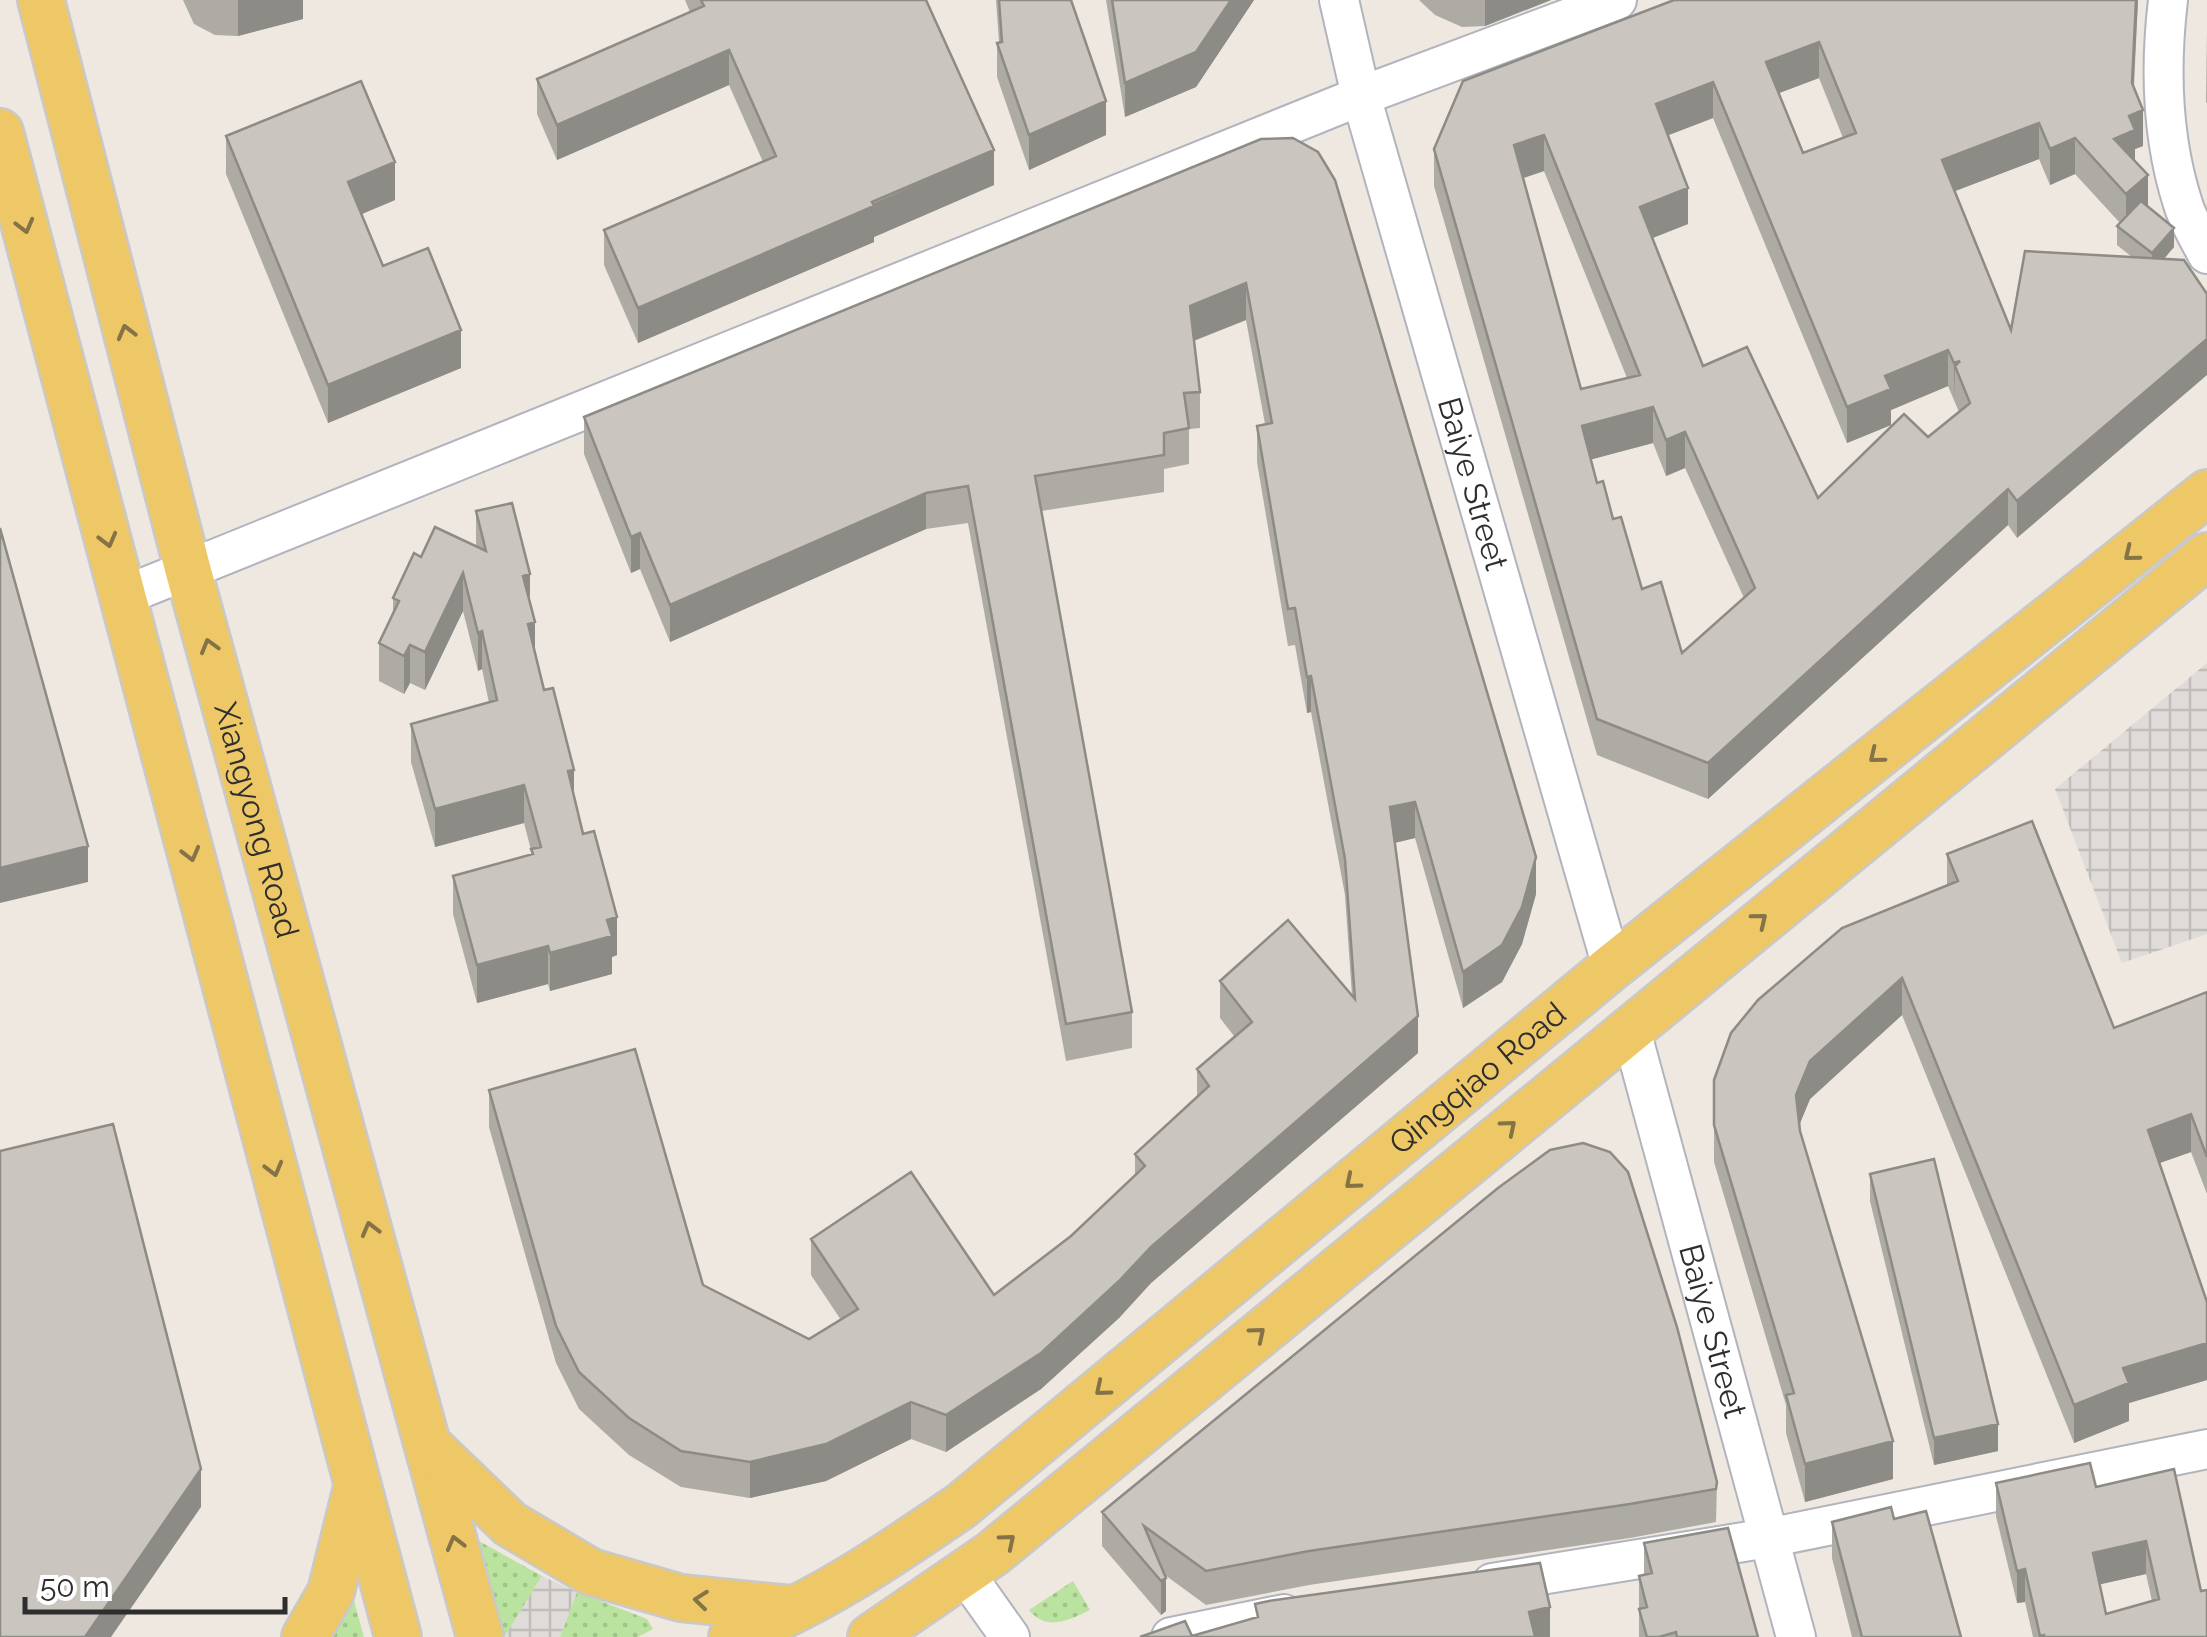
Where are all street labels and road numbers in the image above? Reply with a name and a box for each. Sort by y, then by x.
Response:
street label: Baiye Street [1431,393,1516,575]
street label: Xiangyong Road [207,698,307,942]
street label: Qingqiao Road [1382,994,1573,1162]
street label: Baiye Street [1672,1240,1755,1422]

